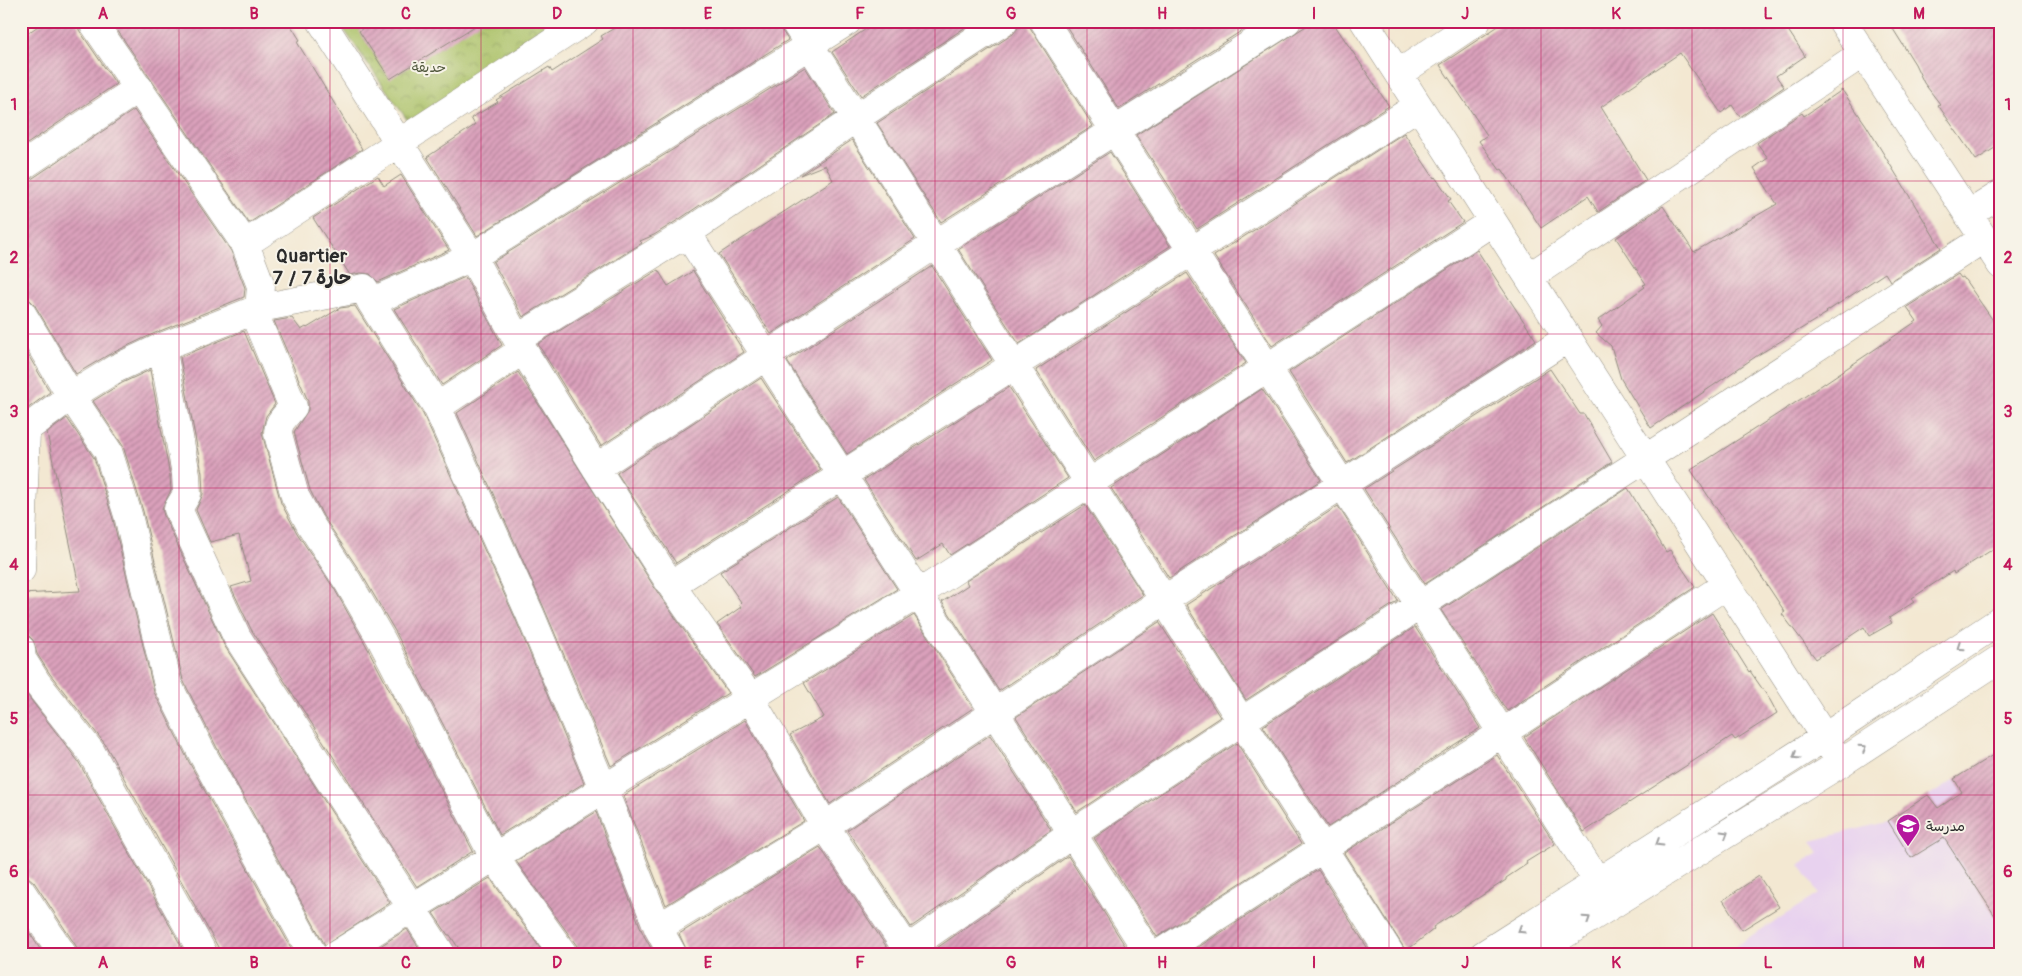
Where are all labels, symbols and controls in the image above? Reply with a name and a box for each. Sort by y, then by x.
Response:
text: A [98,4,109,24]
text: B [249,4,259,24]
text: C [401,4,411,24]
text: D [552,4,562,24]
text: E [704,4,713,24]
text: F [855,4,865,24]
text: G [1006,4,1017,24]
text: H [1157,4,1167,24]
text: I [1312,4,1316,24]
text: J [1461,4,1469,24]
text: K [1611,4,1621,24]
text: L [1763,4,1773,24]
text: M [1913,4,1925,24]
park label: حديقة [412,59,446,76]
text: 1 [11,95,17,115]
text: 1 [2005,95,2011,115]
district label: Quartier 7 / حارة 7 [273,244,351,290]
text: 2 [10,248,19,268]
text: 2 [2004,248,2013,268]
text: 3 [10,402,19,422]
text: 3 [2004,402,2013,422]
text: 4 [9,555,19,575]
text: 4 [2003,555,2013,575]
one-way arrow [1957,641,1966,650]
text: 5 [10,709,19,729]
text: 5 [2004,709,2013,729]
one-way arrow [1857,745,1867,754]
one-way arrow [1792,750,1801,759]
school or university icon: مدرسة [1895,813,1921,847]
place label: مدرسة [1926,818,1965,835]
one-way arrow [1719,830,1728,840]
one-way arrow [1655,837,1664,847]
text: 6 [9,862,19,882]
text: 6 [2003,862,2013,882]
one-way arrow [1581,916,1590,925]
one-way arrow [1518,924,1527,934]
text: A [98,953,109,973]
text: B [249,953,259,973]
text: C [401,953,411,973]
text: D [552,953,562,973]
text: E [704,953,713,973]
text: F [855,953,865,973]
text: G [1006,953,1017,973]
text: H [1157,953,1167,973]
text: I [1312,953,1316,973]
text: J [1461,953,1469,973]
text: K [1611,953,1621,973]
text: L [1763,953,1773,973]
text: M [1913,953,1925,973]

